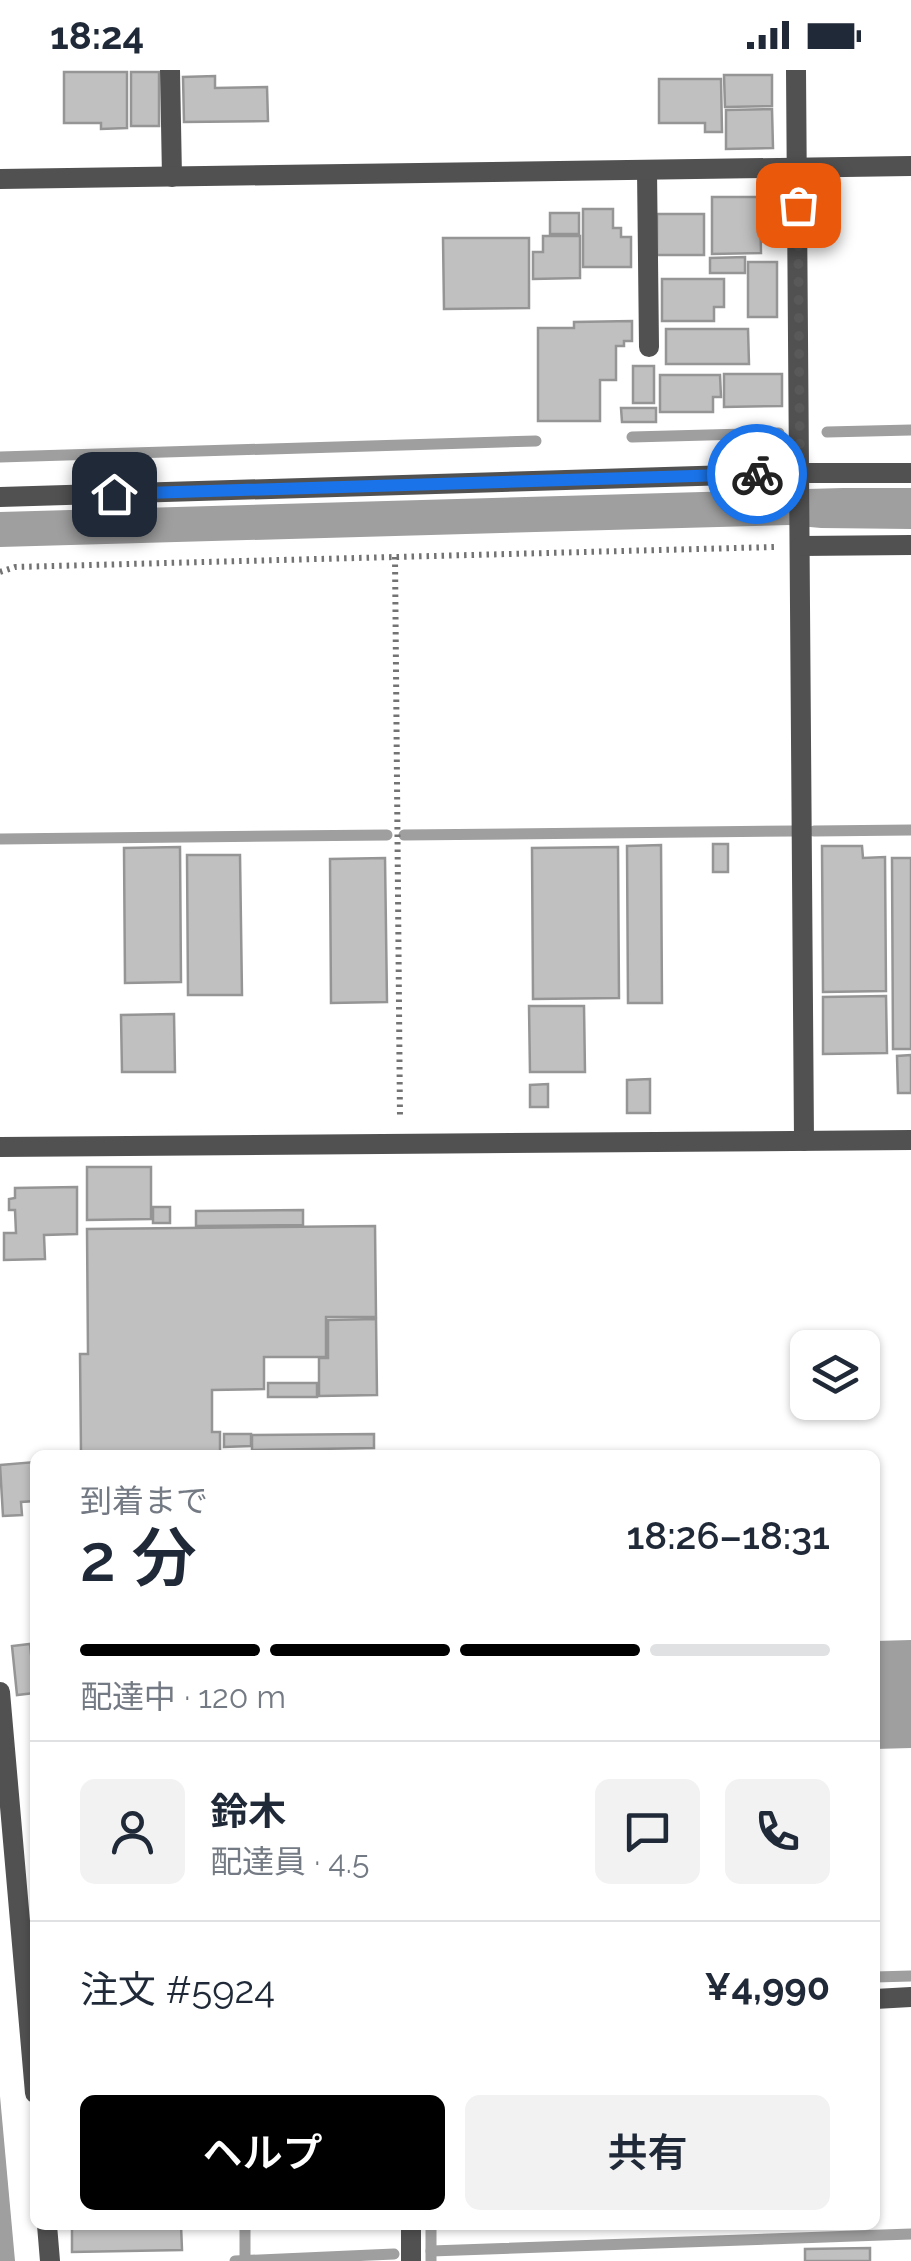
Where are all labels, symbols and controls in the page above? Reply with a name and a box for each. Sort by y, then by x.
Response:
text: 18:24 [50,13,144,58]
pin [756,163,841,248]
icon: bag [771,178,826,233]
courier [707,424,807,524]
icon: bike [730,447,785,502]
pin [72,452,157,537]
icon: home [87,467,142,522]
map controls [790,1330,880,1420]
button: layers [790,1330,880,1420]
text: 到着まで [80,1482,208,1519]
text: 18:26–18:31 [626,1513,830,1558]
text: 2 分 [80,1520,197,1596]
text: 配達中 · 120 m [80,1678,286,1715]
button: person [80,1779,185,1884]
button: chat [595,1779,700,1884]
button: phone [725,1779,830,1884]
text: 鈴木 [210,1789,286,1834]
text: 配達員 · 4.5 [210,1843,369,1880]
text: ¥4,990 [704,1964,830,2009]
text: 注文 #5924 [80,1967,275,2012]
button: ヘルプ [80,2095,445,2210]
button: 共有 [465,2095,830,2210]

